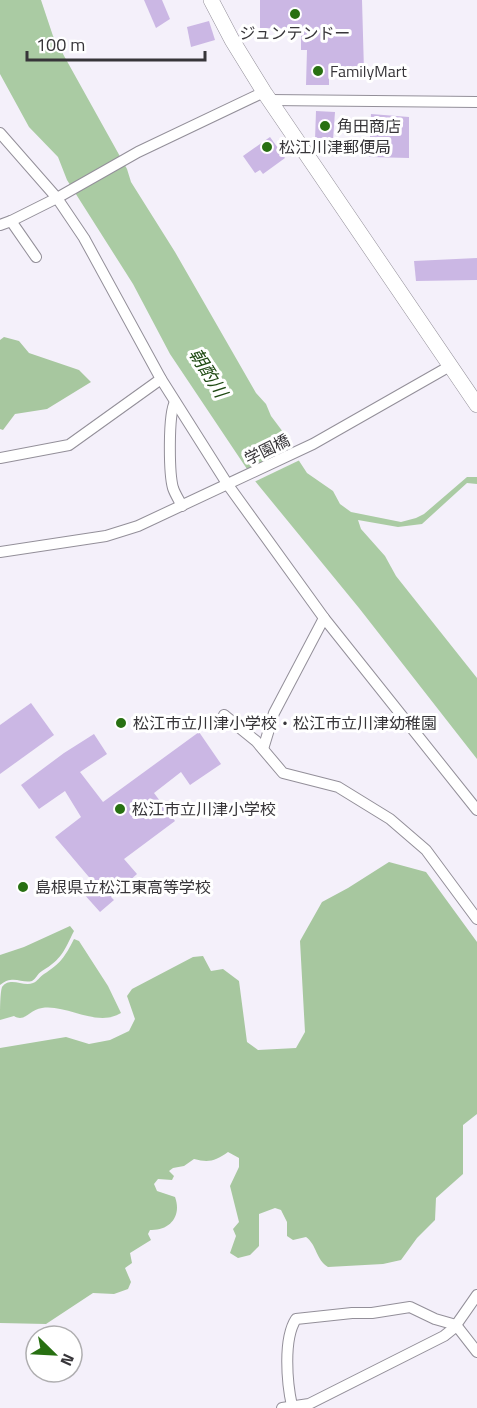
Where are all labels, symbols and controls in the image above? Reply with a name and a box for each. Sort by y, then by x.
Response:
marker: ジュンテンドー [288,7,302,21]
place label: ジュンテンドー [240,21,350,45]
scale bar [27,24,206,62]
text: 100 m [36,31,85,58]
place label: FamilyMart [330,59,407,83]
marker: FamilyMart [311,64,325,78]
place label: 角田商店 [337,114,401,138]
marker: 角田商店 [318,119,332,133]
place label: 松江川津郵便局 [279,135,391,159]
marker: 松江川津郵便局 [260,140,274,154]
water label: 朝酌川 [183,343,235,404]
street label: 学園橋 [240,428,294,470]
place label: 松江市立川津小学校・松江市立川津幼稚園 [133,711,437,735]
marker: 松江市立川津小学校・松江市立川津幼稚園 [114,716,128,730]
place label: 松江市立川津小学校 [132,797,276,821]
marker: 松江市立川津小学校 [113,802,127,816]
place label: 島根県立松江東高等学校 [35,875,211,899]
marker: 島根県立松江東高等学校 [16,880,30,894]
north arrow [24,1324,84,1384]
text: N [54,1350,81,1370]

